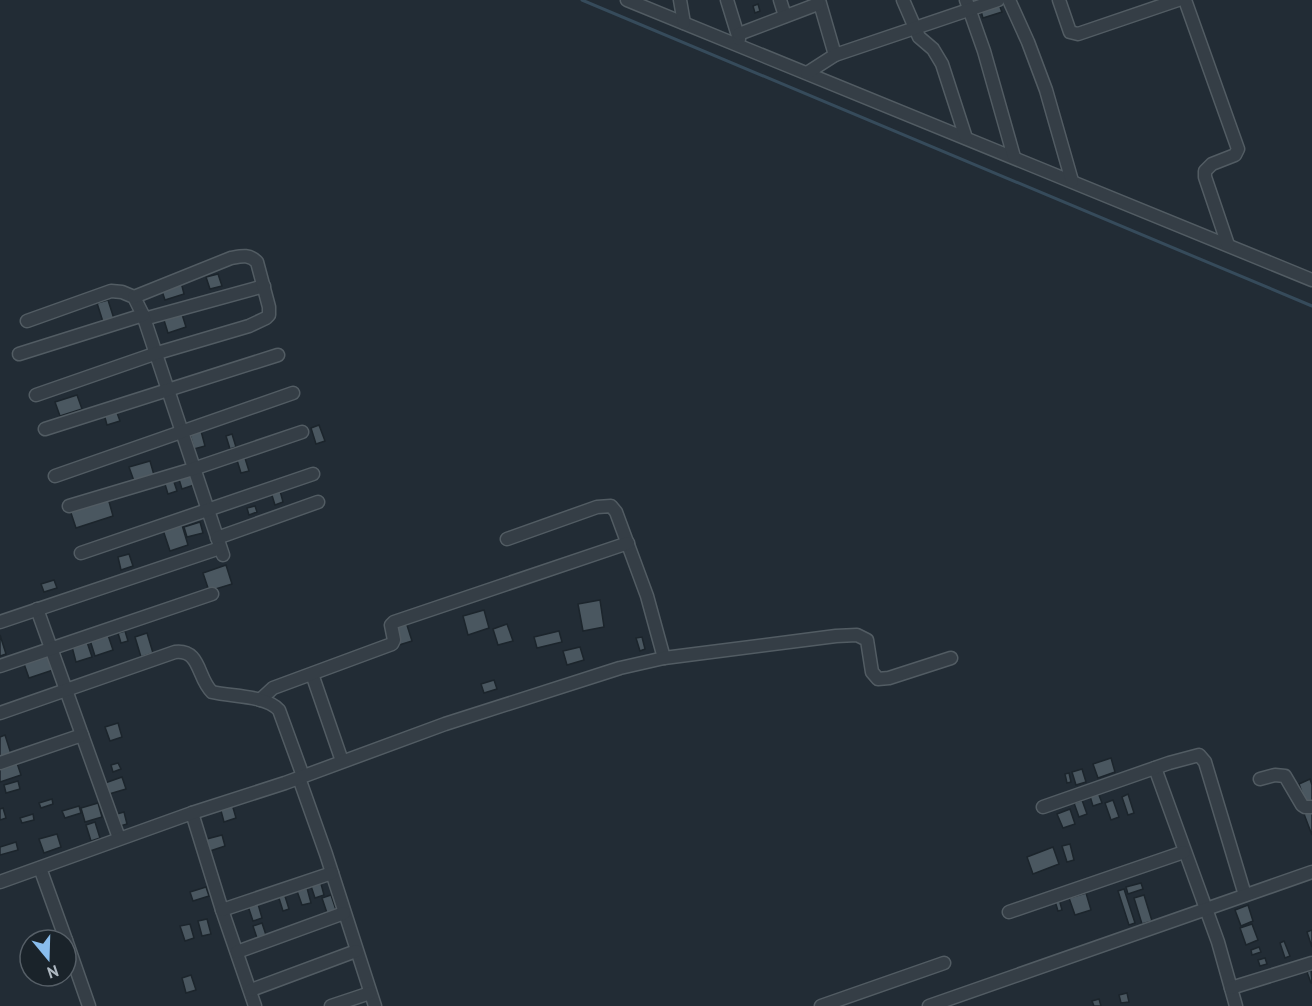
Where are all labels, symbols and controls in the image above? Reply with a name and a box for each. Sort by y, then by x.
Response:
north arrow [18,928,78,988]
text: N [45,961,61,983]

